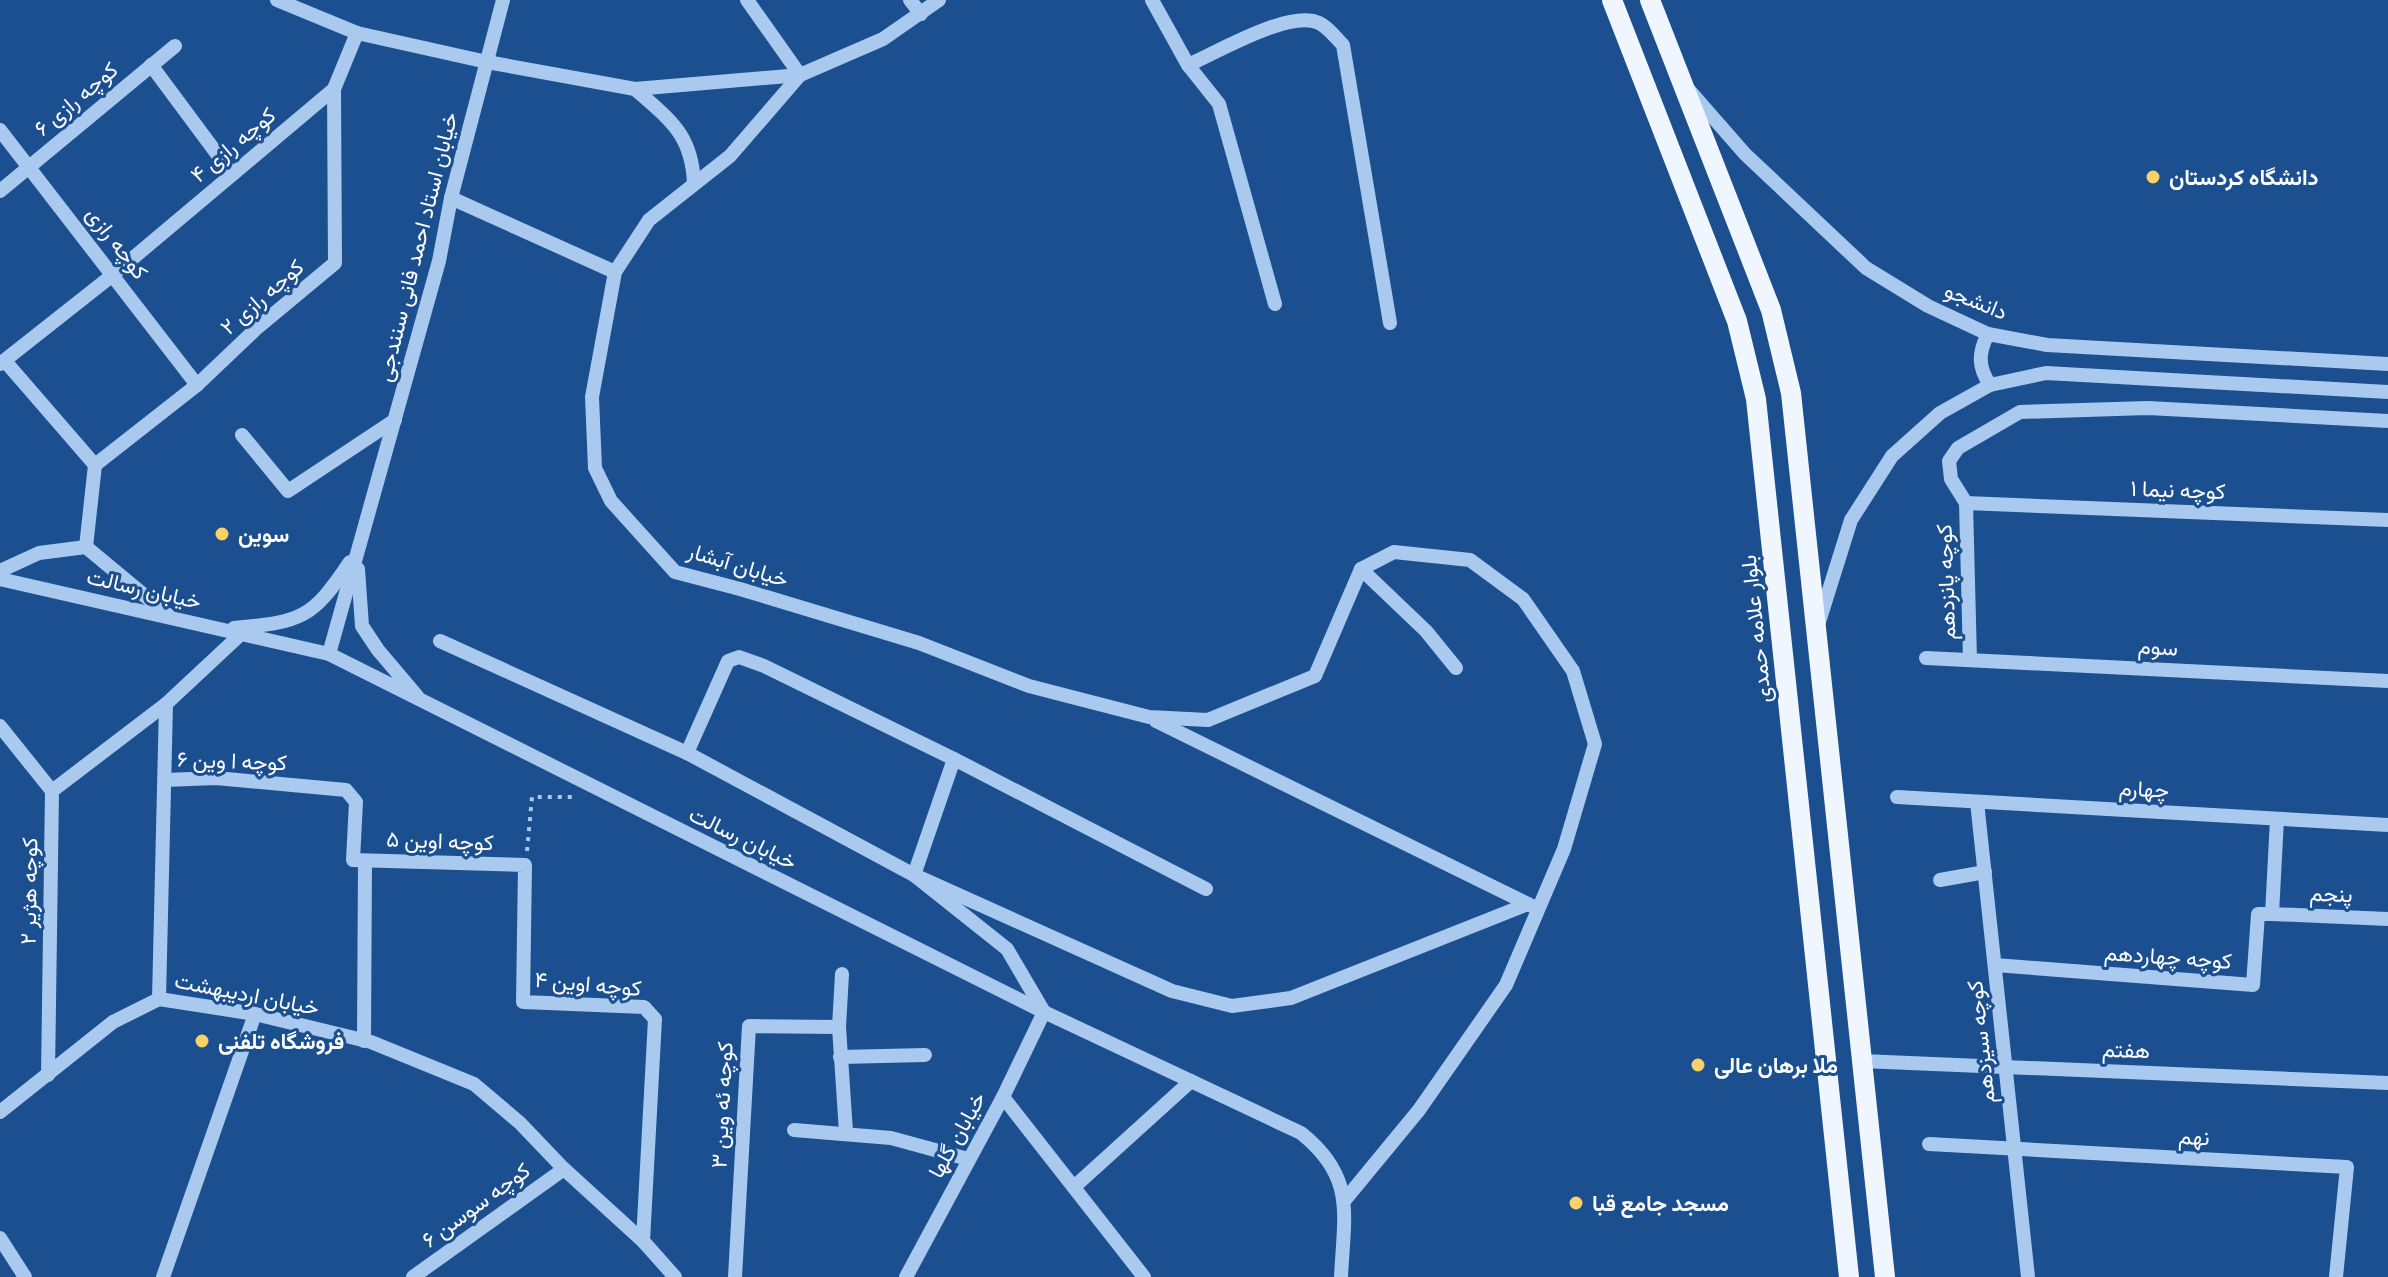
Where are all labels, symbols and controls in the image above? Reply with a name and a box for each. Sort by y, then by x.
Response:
street label: کوچه رازی ۶ [29,56,124,143]
street label: کوچه رازی ۴ [185,101,282,189]
street label: خیابان استاد احمد فانی سنندجی [370,109,464,385]
place label: دانشگاه کردستان [2169,164,2319,191]
marker: دانشگاه کردستان [2144,168,2162,186]
street label: کوچه رازی [79,201,154,286]
street label: کوچه رازی ۲ [215,253,310,341]
street label: دانشجو [1941,276,2011,326]
street label: کوچه نیما ۱ [2130,475,2226,506]
place label: سوین [238,521,289,548]
street label: کوچه پانزدهم [1930,523,1963,641]
marker: سوین [213,525,231,543]
street label: خیابان آبشار [683,537,792,593]
street label: بلوار علامه حمدی [1735,554,1777,704]
street label: خیابان رسالت [84,563,204,615]
street label: سوم [2137,632,2179,663]
street label: کوچه ا وین ۶ [176,746,288,777]
street label: چهارم [2118,774,2170,805]
street label: خیابان رسالت [685,800,801,876]
street label: کوچه اوین ۵ [386,826,494,857]
street label: کوچه هژیر ۲ [15,837,44,945]
street label: پنجم [2309,880,2353,909]
street label: کوچه چهاردهم [2103,939,2233,976]
street label: کوچه اوین ۴ [533,966,643,1003]
street label: خیابان اردیبهشت [172,967,322,1021]
street label: کوچه سیزدهم [1961,979,2002,1105]
place label: فروشگاه تلفنی [218,1028,344,1055]
marker: فروشگاه تلفنی [193,1032,211,1050]
street label: هفتم [2101,1036,2150,1065]
street label: کوچه ئه وین ۳ [705,1041,740,1169]
place label: ملا برهان عالی [1714,1052,1838,1079]
marker: ملا برهان عالی [1689,1056,1707,1074]
street label: خیابان گلها [922,1087,992,1183]
street label: نهم [2178,1123,2210,1152]
street label: کوچه سوسن ۶ [417,1157,536,1254]
place label: مسجد جامع قبا [1592,1190,1729,1218]
marker: مسجد جامع قبا [1567,1194,1585,1212]

